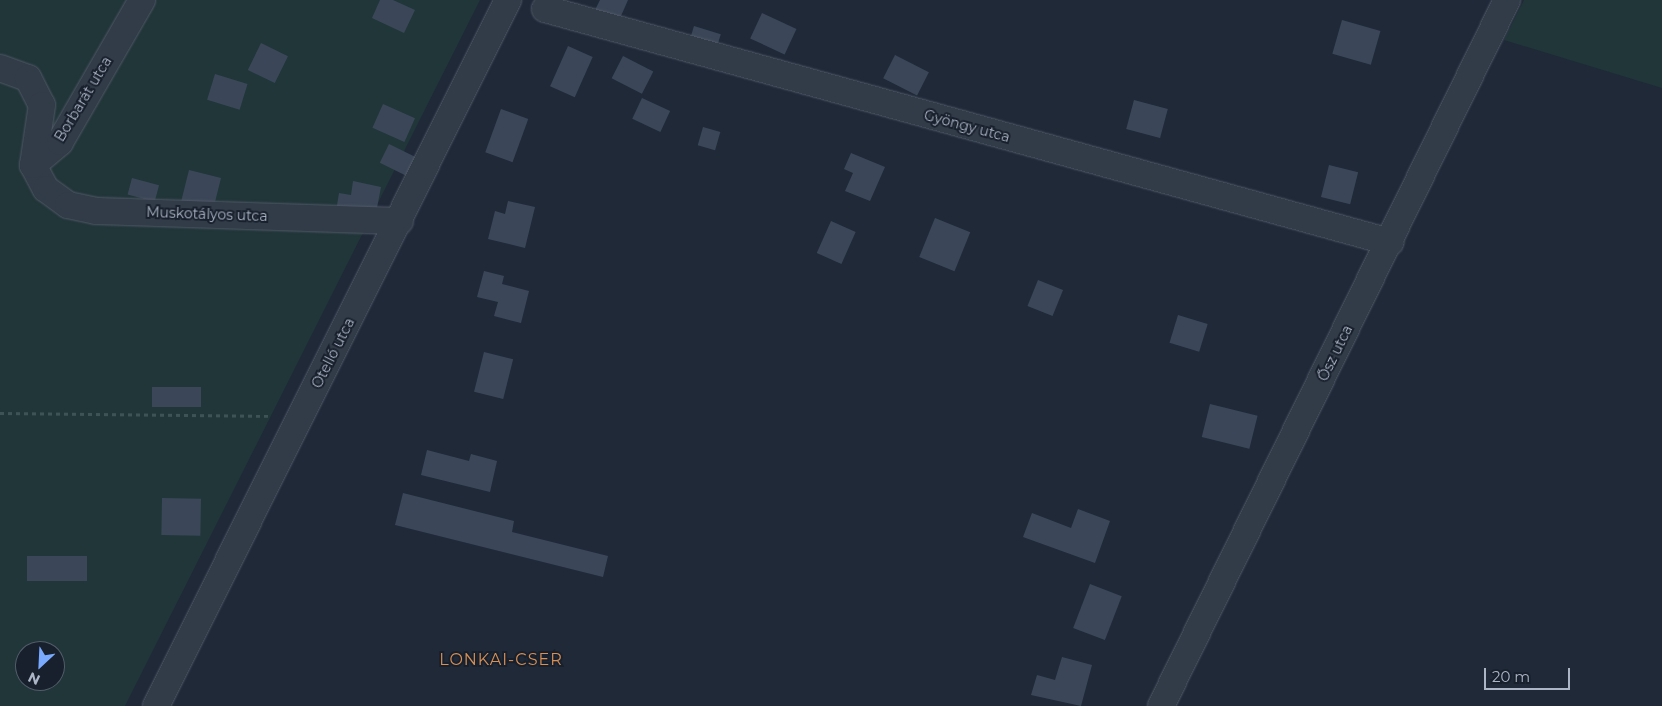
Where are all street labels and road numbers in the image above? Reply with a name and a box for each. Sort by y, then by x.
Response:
street label: Borbarát utca [51,53,115,145]
street label: Gyöngy utca [922,106,1012,146]
street label: Muskotályos utca [146,203,268,225]
street label: Otelló utca [308,315,358,391]
street label: Ősz utca [1314,322,1356,384]

